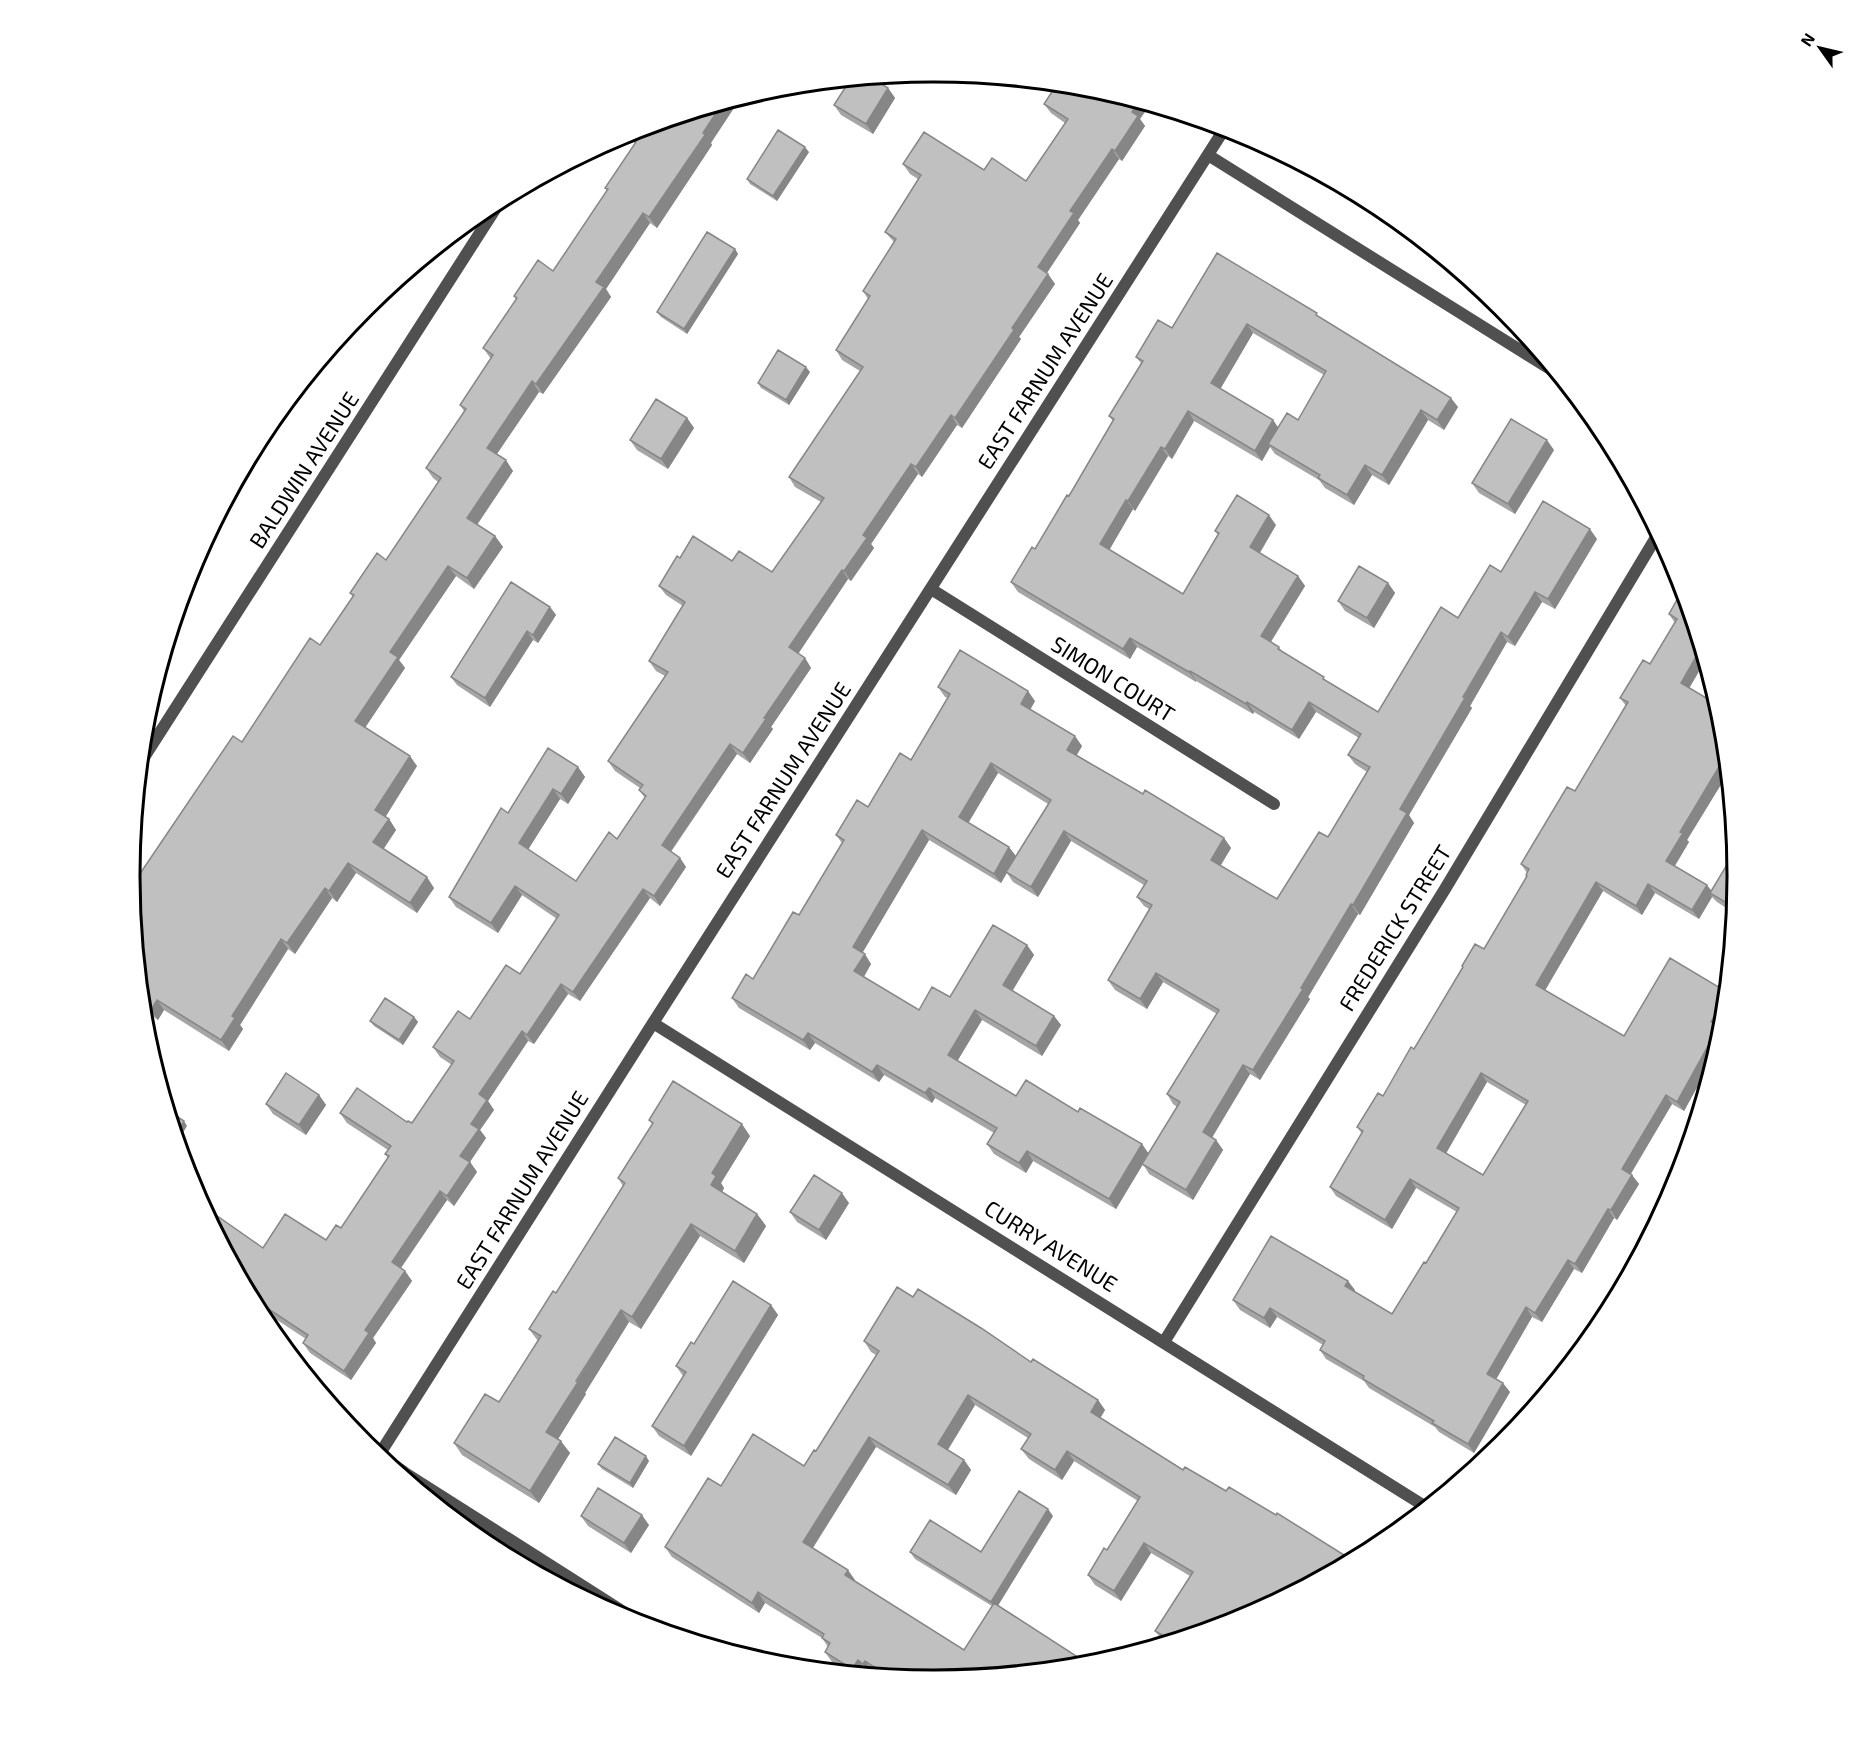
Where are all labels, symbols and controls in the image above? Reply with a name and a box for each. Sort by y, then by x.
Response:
north arrow [1790,18,1850,78]
text: N [1796,29,1818,49]
street label: EAST FARNUM AVENUE [971,268,1117,473]
street label: BALDWIN AVENUE [243,387,363,552]
street label: SIMON COURT [1047,630,1180,726]
street label: EAST FARNUM AVENUE [709,677,855,882]
street label: FREDERICK STREET [1333,840,1456,1015]
street label: EAST FARNUM AVENUE [450,1086,593,1293]
street label: CURRY AVENUE [980,1194,1123,1296]

